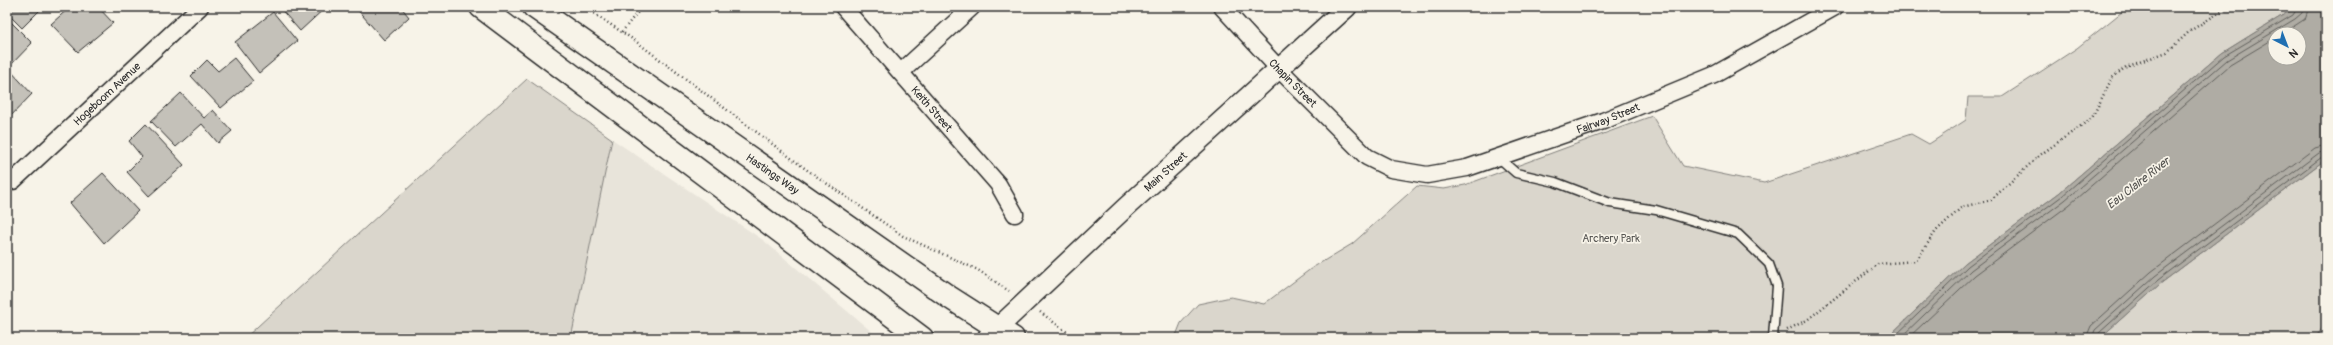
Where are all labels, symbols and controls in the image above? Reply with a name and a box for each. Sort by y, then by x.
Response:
north arrow [2267,26,2307,66]
text: N [2286,46,2300,61]
street label: Chapin Street [1266,56,1320,110]
street label: Hogeboom Avenue [71,59,144,128]
street label: Keith Street [908,84,955,135]
street label: Fairway Street [1575,100,1642,137]
street label: Main Street [1142,149,1190,195]
street label: Hastings Way [743,151,801,197]
water label: Eau Claire River [2104,153,2174,213]
park label: Archery Park [1582,232,1640,245]

